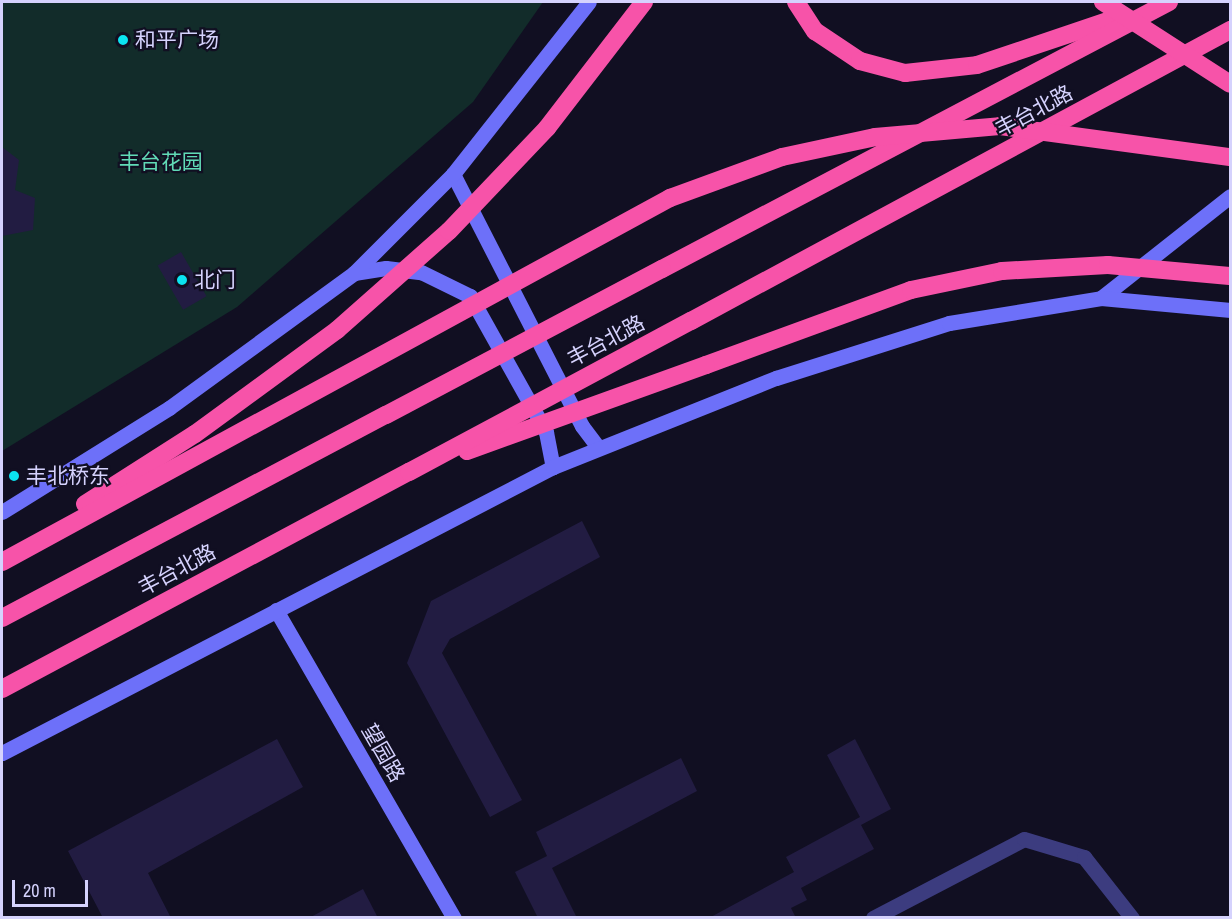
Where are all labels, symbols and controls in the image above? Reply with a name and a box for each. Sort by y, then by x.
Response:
place label: 和平广场 [135,27,219,53]
marker: 和平广场 [116,33,130,47]
street label: 丰台北路 [991,80,1077,142]
park label: 丰台花园 [119,149,203,175]
place label: 北门 [194,267,236,293]
marker: 北门 [175,273,189,287]
street label: 丰台北路 [563,310,649,372]
place label: 丰北桥东 [26,463,110,489]
marker: 丰北桥东 [7,469,21,483]
street label: 丰台北路 [134,539,220,601]
street label: 望园路 [356,719,410,787]
scale bar [15,868,92,906]
text: 20 m [23,878,56,903]

